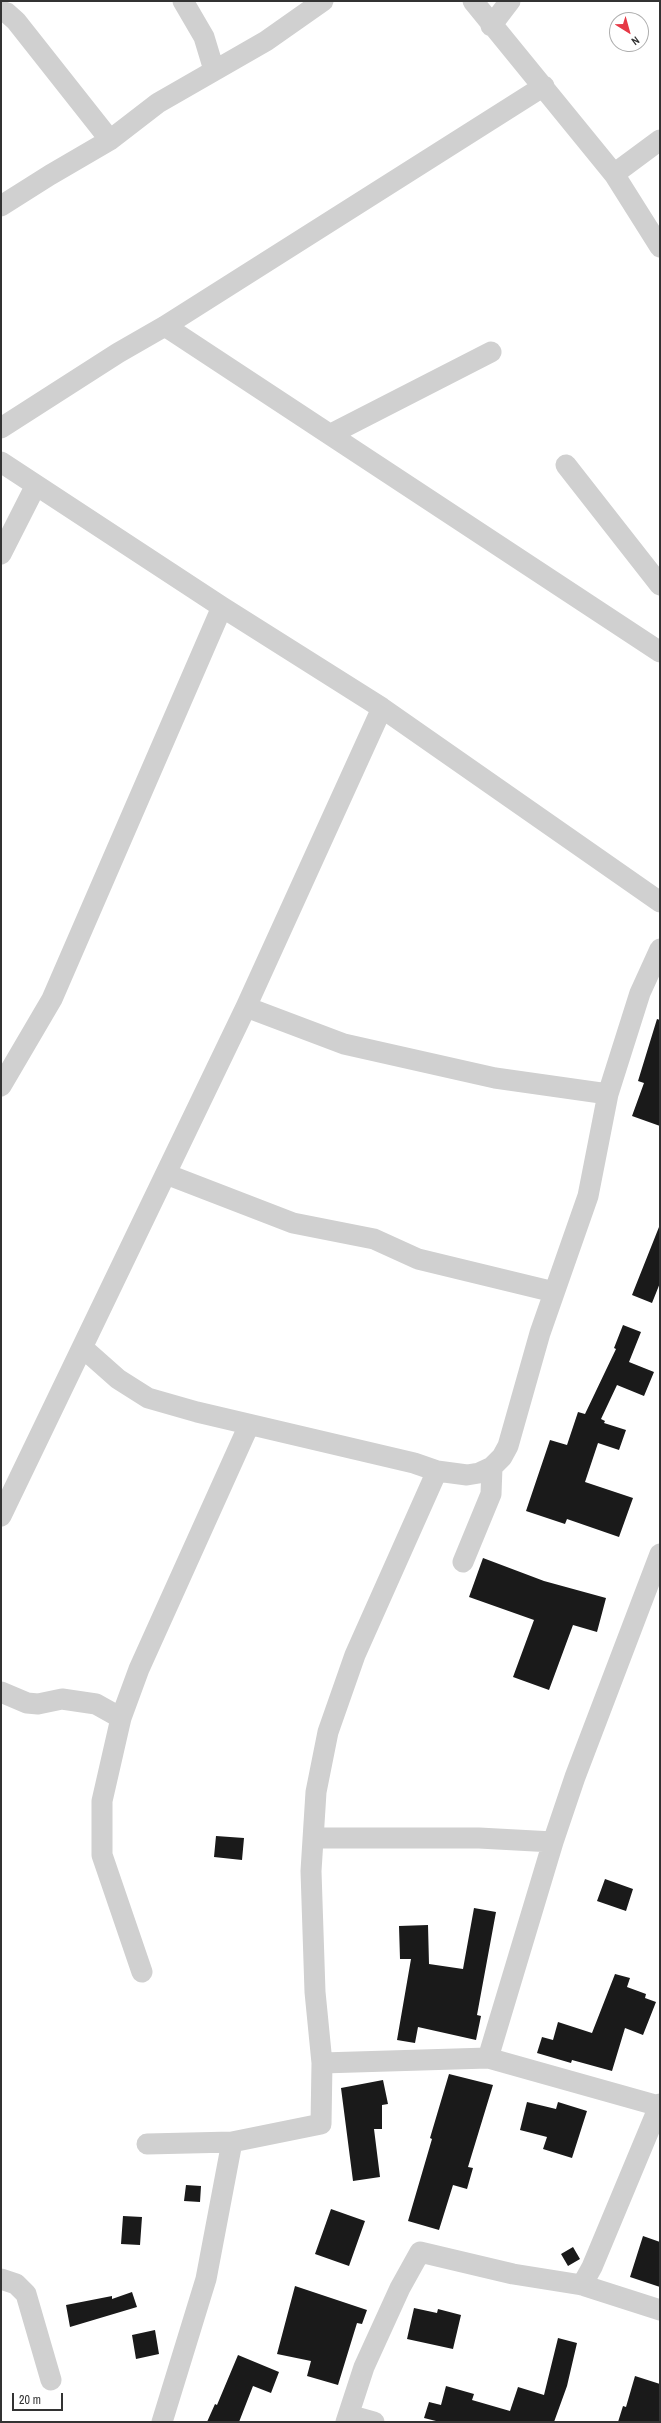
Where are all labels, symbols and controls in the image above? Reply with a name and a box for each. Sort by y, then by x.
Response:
north arrow [609,12,649,52]
text: N [629,33,642,48]
scale bar [14,2385,65,2411]
text: 20 m [19,2392,41,2408]

